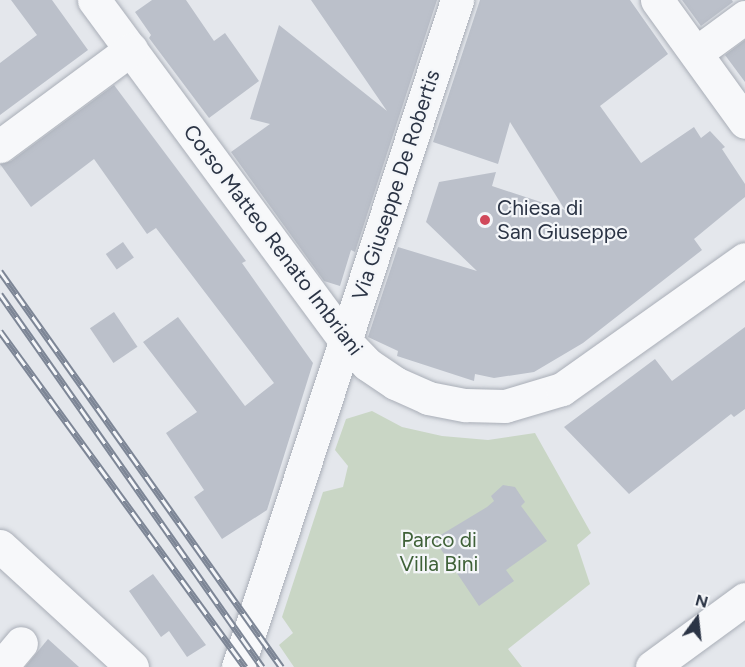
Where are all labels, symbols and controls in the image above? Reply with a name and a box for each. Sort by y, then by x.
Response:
street label: Via Giuseppe De Robertis [347,67,445,303]
street label: Corso Matteo Renato Imbriani [178,120,368,360]
place label: Chiesa di San Giuseppe [497,195,628,245]
marker: Chiesa di San Giuseppe [478,213,492,227]
park label: Parco di Villa Bini [400,527,478,577]
north arrow [667,589,727,649]
text: N [693,590,710,612]

